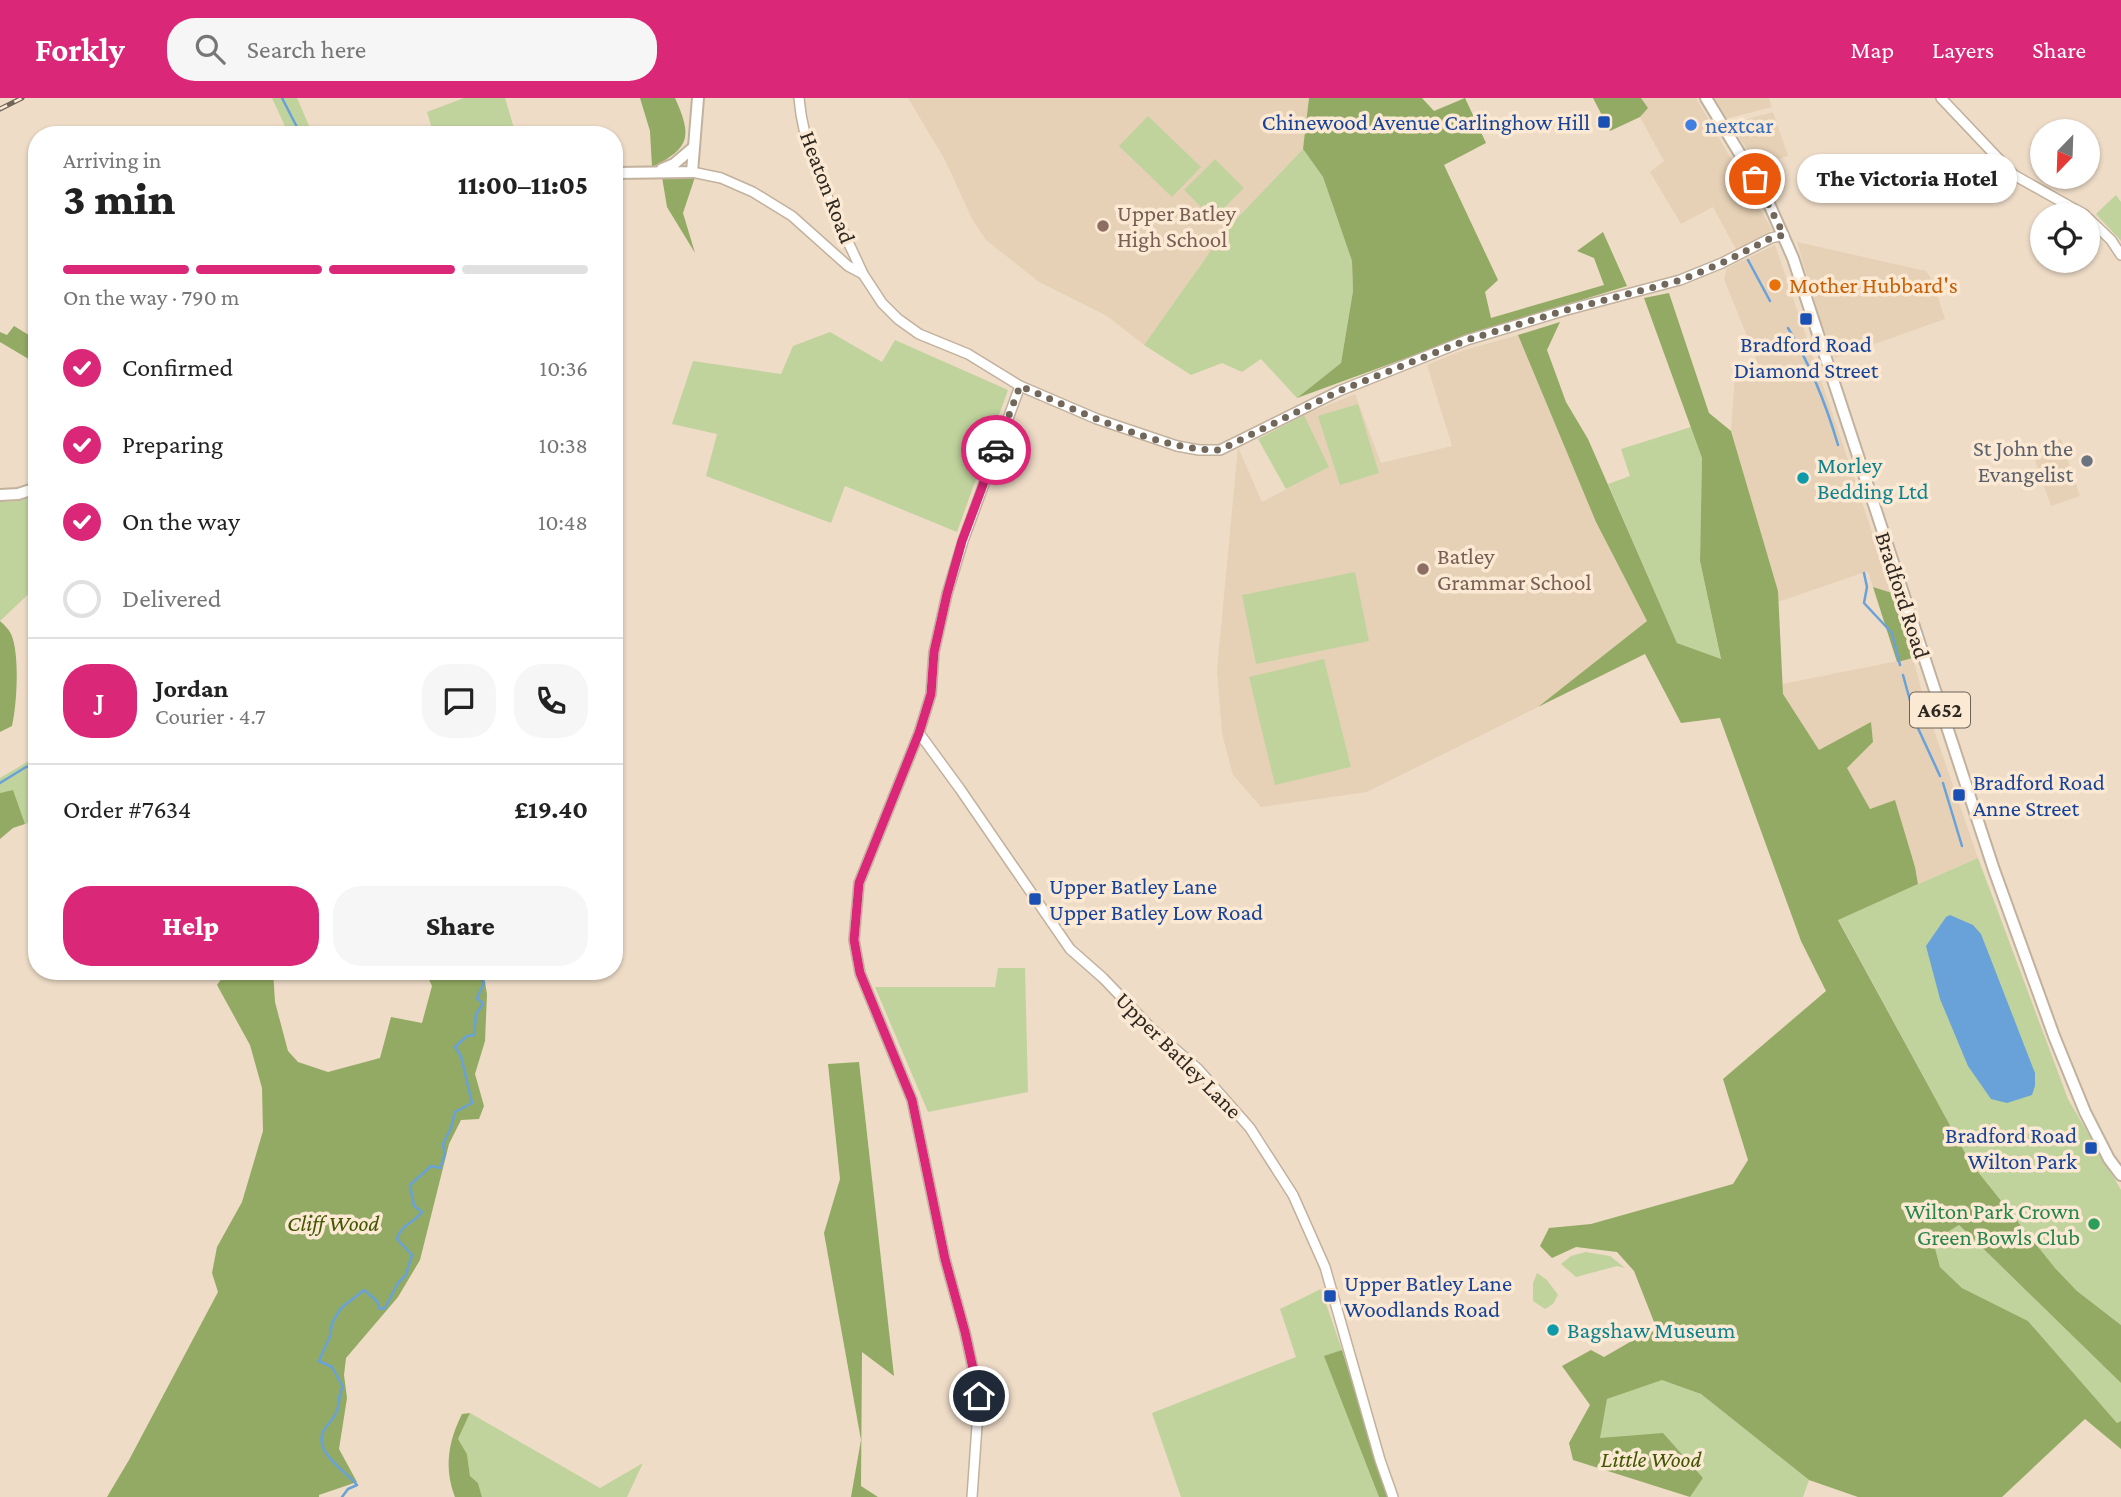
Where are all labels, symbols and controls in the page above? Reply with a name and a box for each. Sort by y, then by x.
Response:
search box [167,18,657,81]
icon: search [191,30,229,68]
text: Forkly [35,31,125,68]
text: Search here [247,35,366,64]
text: Map [1850,36,1894,63]
text: Layers [1932,36,1994,63]
text: Share [2032,36,2086,63]
place label: Chinewood Avenue Carlinghow Hill [1262,109,1590,135]
place label: nextcar [1705,112,1774,138]
marker: Chinewood Avenue Carlinghow Hill [1596,114,1612,130]
marker: nextcar [1683,117,1699,133]
north arrow [2030,119,2100,189]
map controls [2030,119,2100,273]
street label: Heaton Road [795,127,861,247]
text: Arriving in [63,147,161,173]
pin [1725,149,1785,209]
callout: The Victoria Hotel [1797,154,2018,204]
icon: bag [1736,160,1774,198]
text: The Victoria Hotel [1816,165,1998,191]
text: 11:00–11:05 [458,171,588,200]
text: 3 min [63,173,175,224]
place label: Upper Batley High School [1117,200,1237,252]
button: locate [2030,203,2100,273]
marker: Upper Batley High School [1095,218,1111,234]
place label: Mother Hubbard's [1789,272,1958,298]
marker: Mother Hubbard's [1767,277,1783,293]
text: On the way · 790 m [63,284,240,310]
marker: Bradford Road Diamond Street [1798,311,1814,327]
place label: Bradford Road Diamond Street [1734,331,1879,383]
icon: check [63,349,101,387]
text: Confirmed [122,353,233,382]
text: 10:36 [540,355,588,381]
courier [961,415,1031,485]
icon: check [63,426,101,464]
text: Preparing [122,430,223,459]
icon: car [977,431,1015,469]
text: 10:38 [539,432,588,458]
place label: St John the Evangelist [1973,435,2073,487]
place label: Morley Bedding Ltd [1817,452,1929,504]
marker: St John the Evangelist [2079,453,2095,469]
marker: Morley Bedding Ltd [1795,470,1811,486]
icon: check [63,503,101,541]
text: On the way [122,507,240,536]
text: 10:48 [538,509,588,535]
street label: Bradford Road [1870,528,1936,662]
place label: Batley Grammar School [1437,543,1591,595]
marker: Batley Grammar School [1415,561,1431,577]
text: Delivered [122,584,221,613]
button: chat [422,664,496,738]
button: phone [514,664,588,738]
text: Jordan [155,674,229,703]
text: J [96,687,104,716]
road number: A652 [1910,692,1970,728]
text: Courier · 4.7 [155,703,266,729]
place label: Bradford Road Anne Street [1973,769,2105,821]
marker: Bradford Road Anne Street [1951,787,1967,803]
text: Order #7634 [63,795,191,824]
text: £19.40 [514,795,588,824]
place label: Upper Batley Lane Upper Batley Low Road [1049,873,1263,925]
button: Help [63,886,319,966]
button: Share [333,886,588,966]
marker: Upper Batley Lane Upper Batley Low Road [1027,891,1043,907]
street label: Upper Batley Lane [1110,986,1248,1124]
place label: Bradford Road Wilton Park [1945,1122,2077,1174]
marker: Bradford Road Wilton Park [2083,1140,2099,1156]
place label: Wilton Park Crown Green Bowls Club [1905,1198,2080,1250]
park label: Cliff Wood [287,1210,380,1236]
marker: Wilton Park Crown Green Bowls Club [2086,1216,2102,1232]
place label: Upper Batley Lane Woodlands Road [1344,1270,1512,1322]
marker: Upper Batley Lane Woodlands Road [1322,1288,1338,1304]
place label: Bagshaw Museum [1567,1317,1735,1343]
marker: Bagshaw Museum [1545,1322,1561,1338]
pin [949,1366,1009,1426]
icon: home [960,1377,998,1415]
park label: Little Wood [1601,1446,1702,1472]

